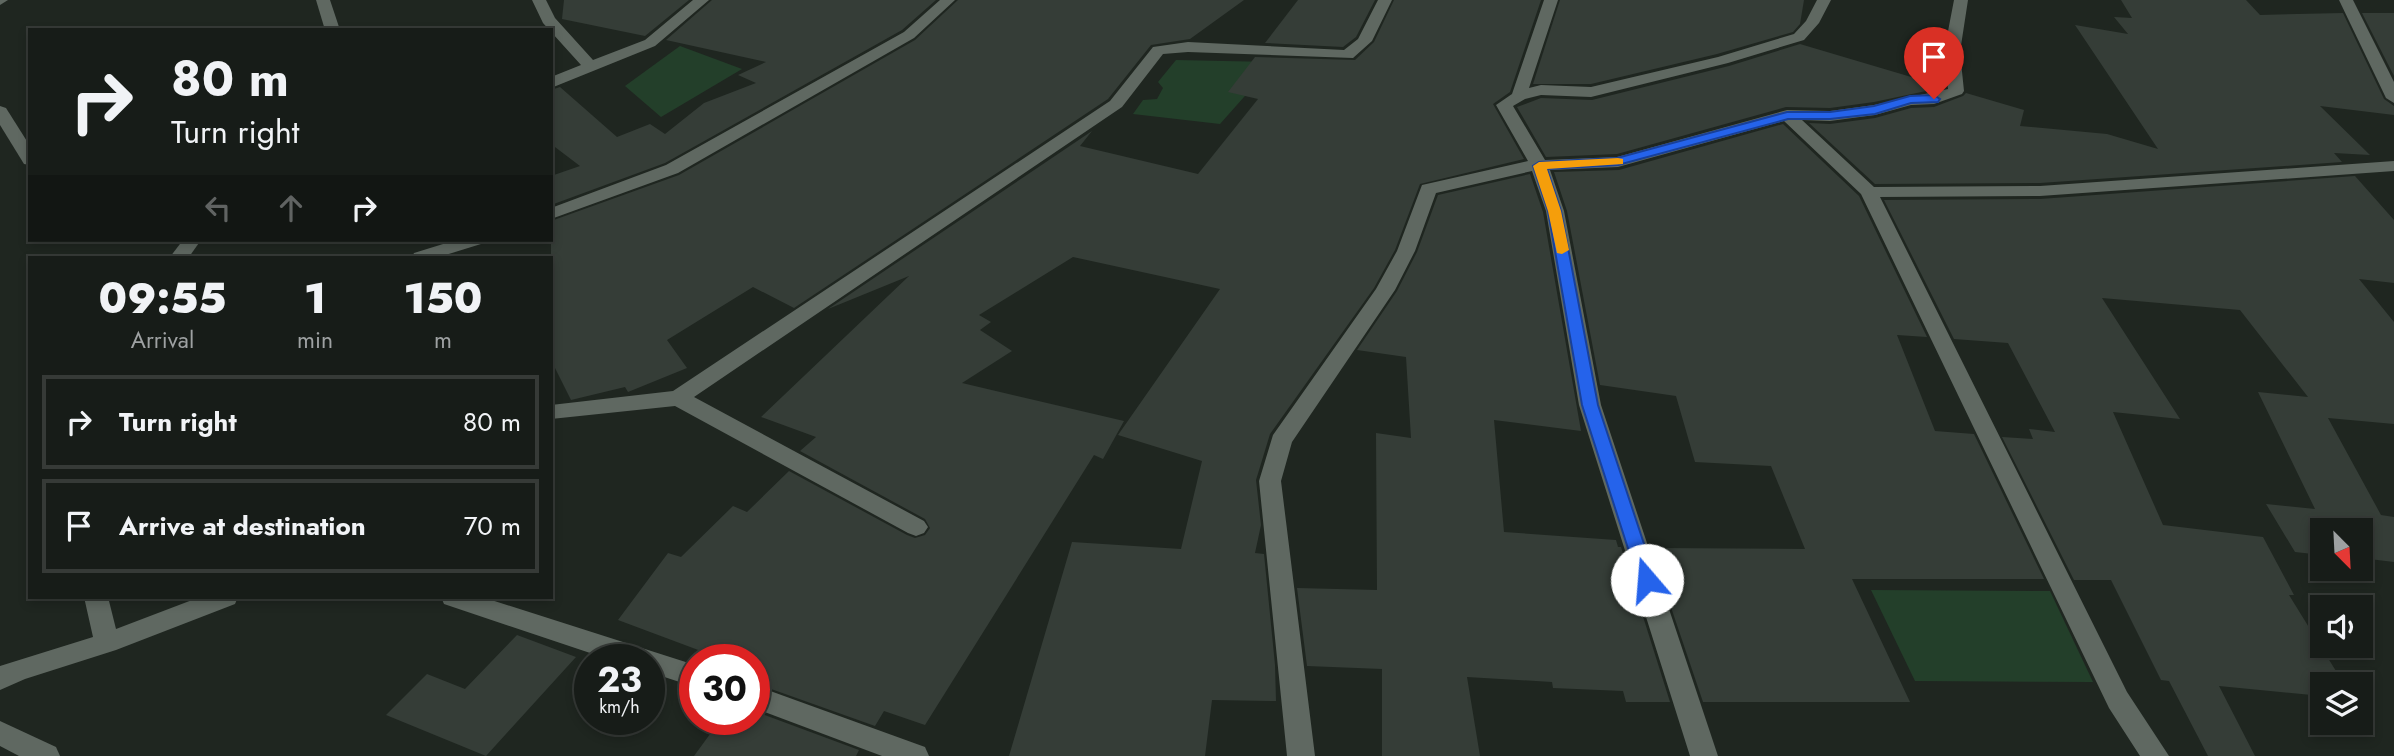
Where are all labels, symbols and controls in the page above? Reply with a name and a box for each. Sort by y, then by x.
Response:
pin [1904,27,1964,99]
icon: arrive [1915,38,1953,76]
text: 80 m [171,44,289,114]
icon: right [56,56,147,147]
text: Turn right [171,109,300,155]
icon: left [199,189,237,227]
icon: ahead [272,189,310,227]
icon: right [345,189,383,227]
text: 09:55 [99,268,226,329]
text: 1 [304,268,326,329]
text: 150 [404,268,482,329]
text: Arrival [131,323,194,357]
text: min [297,323,333,357]
text: m [434,323,452,357]
icon: right [60,403,98,441]
text: Turn right [119,403,237,441]
text: 80 m [463,403,521,441]
icon: arrive [60,507,98,545]
text: Arrive at destination [119,507,366,545]
text: 70 m [464,507,521,545]
north arrow [2310,518,2373,581]
map controls [2310,518,2373,735]
position arrow [1610,543,1684,617]
button: sound [2310,595,2373,658]
speed limit sign: 30 [679,644,770,735]
text: 23 [597,655,642,705]
button: layers [2310,672,2373,735]
text: km/h [599,694,640,720]

